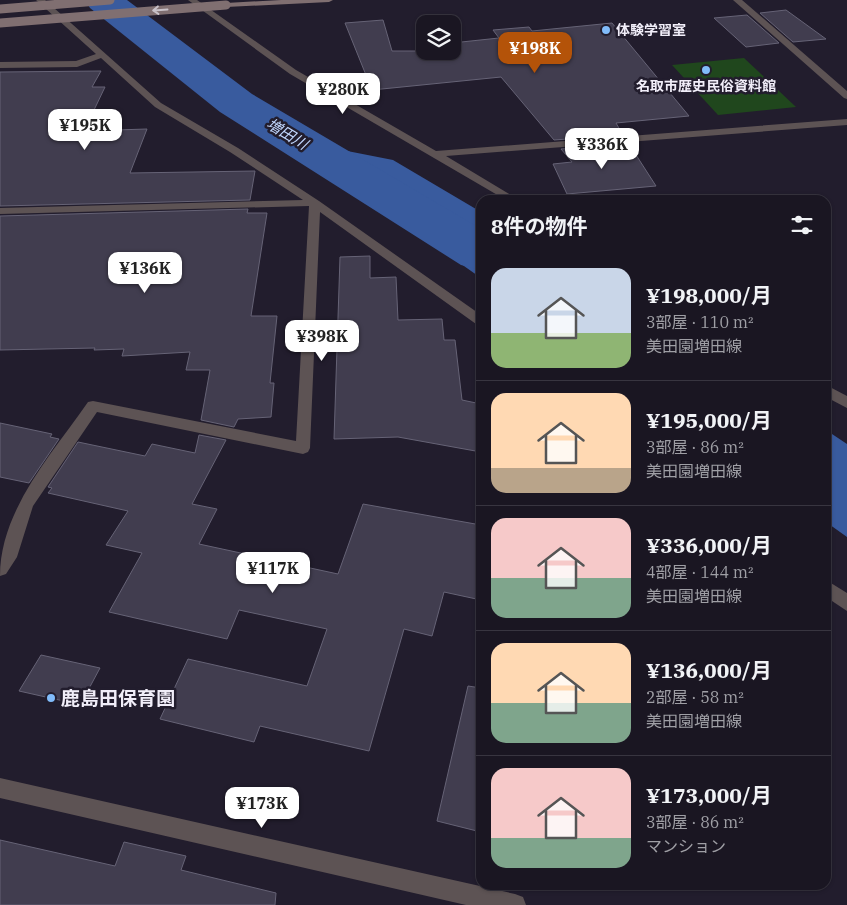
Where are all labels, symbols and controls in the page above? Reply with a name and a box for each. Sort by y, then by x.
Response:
one-way arrow [153,5,169,15]
map controls [416,15,461,60]
button: layers [416,15,461,60]
place label: 体験学習室 [616,21,686,39]
marker: 体験学習室 [600,24,612,36]
pin: ¥198K [500,32,570,74]
text: ¥198K [509,38,561,58]
marker: 名取市歴史民俗資料館 [700,64,712,76]
pin: ¥280K [308,72,378,115]
place label: 名取市歴史民俗資料館 [636,77,776,95]
text: ¥280K [317,79,369,99]
pin: ¥195K [50,108,120,151]
water label: 増田川 [263,114,313,154]
text: ¥195K [59,115,111,135]
pin: ¥336K [567,128,637,170]
text: ¥336K [576,134,628,154]
icon: filters [788,211,816,239]
text: 8件の物件 [491,212,588,240]
pin: ¥136K [110,252,180,294]
text: ¥136K [119,258,171,278]
text: ¥198,000/月 [646,281,772,309]
icon: home [531,288,591,348]
text: 3部屋 · 110 m² [646,312,754,332]
pin: ¥398K [287,320,357,362]
text: ¥398K [296,326,348,346]
text: 美田園増田線 [646,336,742,356]
text: ¥195,000/月 [646,406,772,434]
icon: home [531,413,591,473]
text: 3部屋 · 86 m² [646,437,744,457]
text: 美田園増田線 [646,461,742,481]
text: ¥336,000/月 [646,531,772,559]
icon: home [531,538,591,598]
pin: ¥117K [238,552,308,594]
text: ¥117K [247,558,299,578]
text: 4部屋 · 144 m² [646,562,754,582]
text: 美田園増田線 [646,586,742,606]
text: ¥136,000/月 [646,656,772,684]
icon: home [531,663,591,723]
place label: 鹿島田保育園 [61,686,175,710]
text: 2部屋 · 58 m² [646,687,744,707]
marker: 鹿島田保育園 [45,692,57,704]
text: 美田園増田線 [646,711,742,731]
text: ¥173,000/月 [646,781,772,809]
pin: ¥173K [227,786,297,829]
icon: home [531,788,591,848]
text: ¥173K [236,793,288,813]
text: 3部屋 · 86 m² [646,812,744,832]
text: マンション [646,836,726,856]

